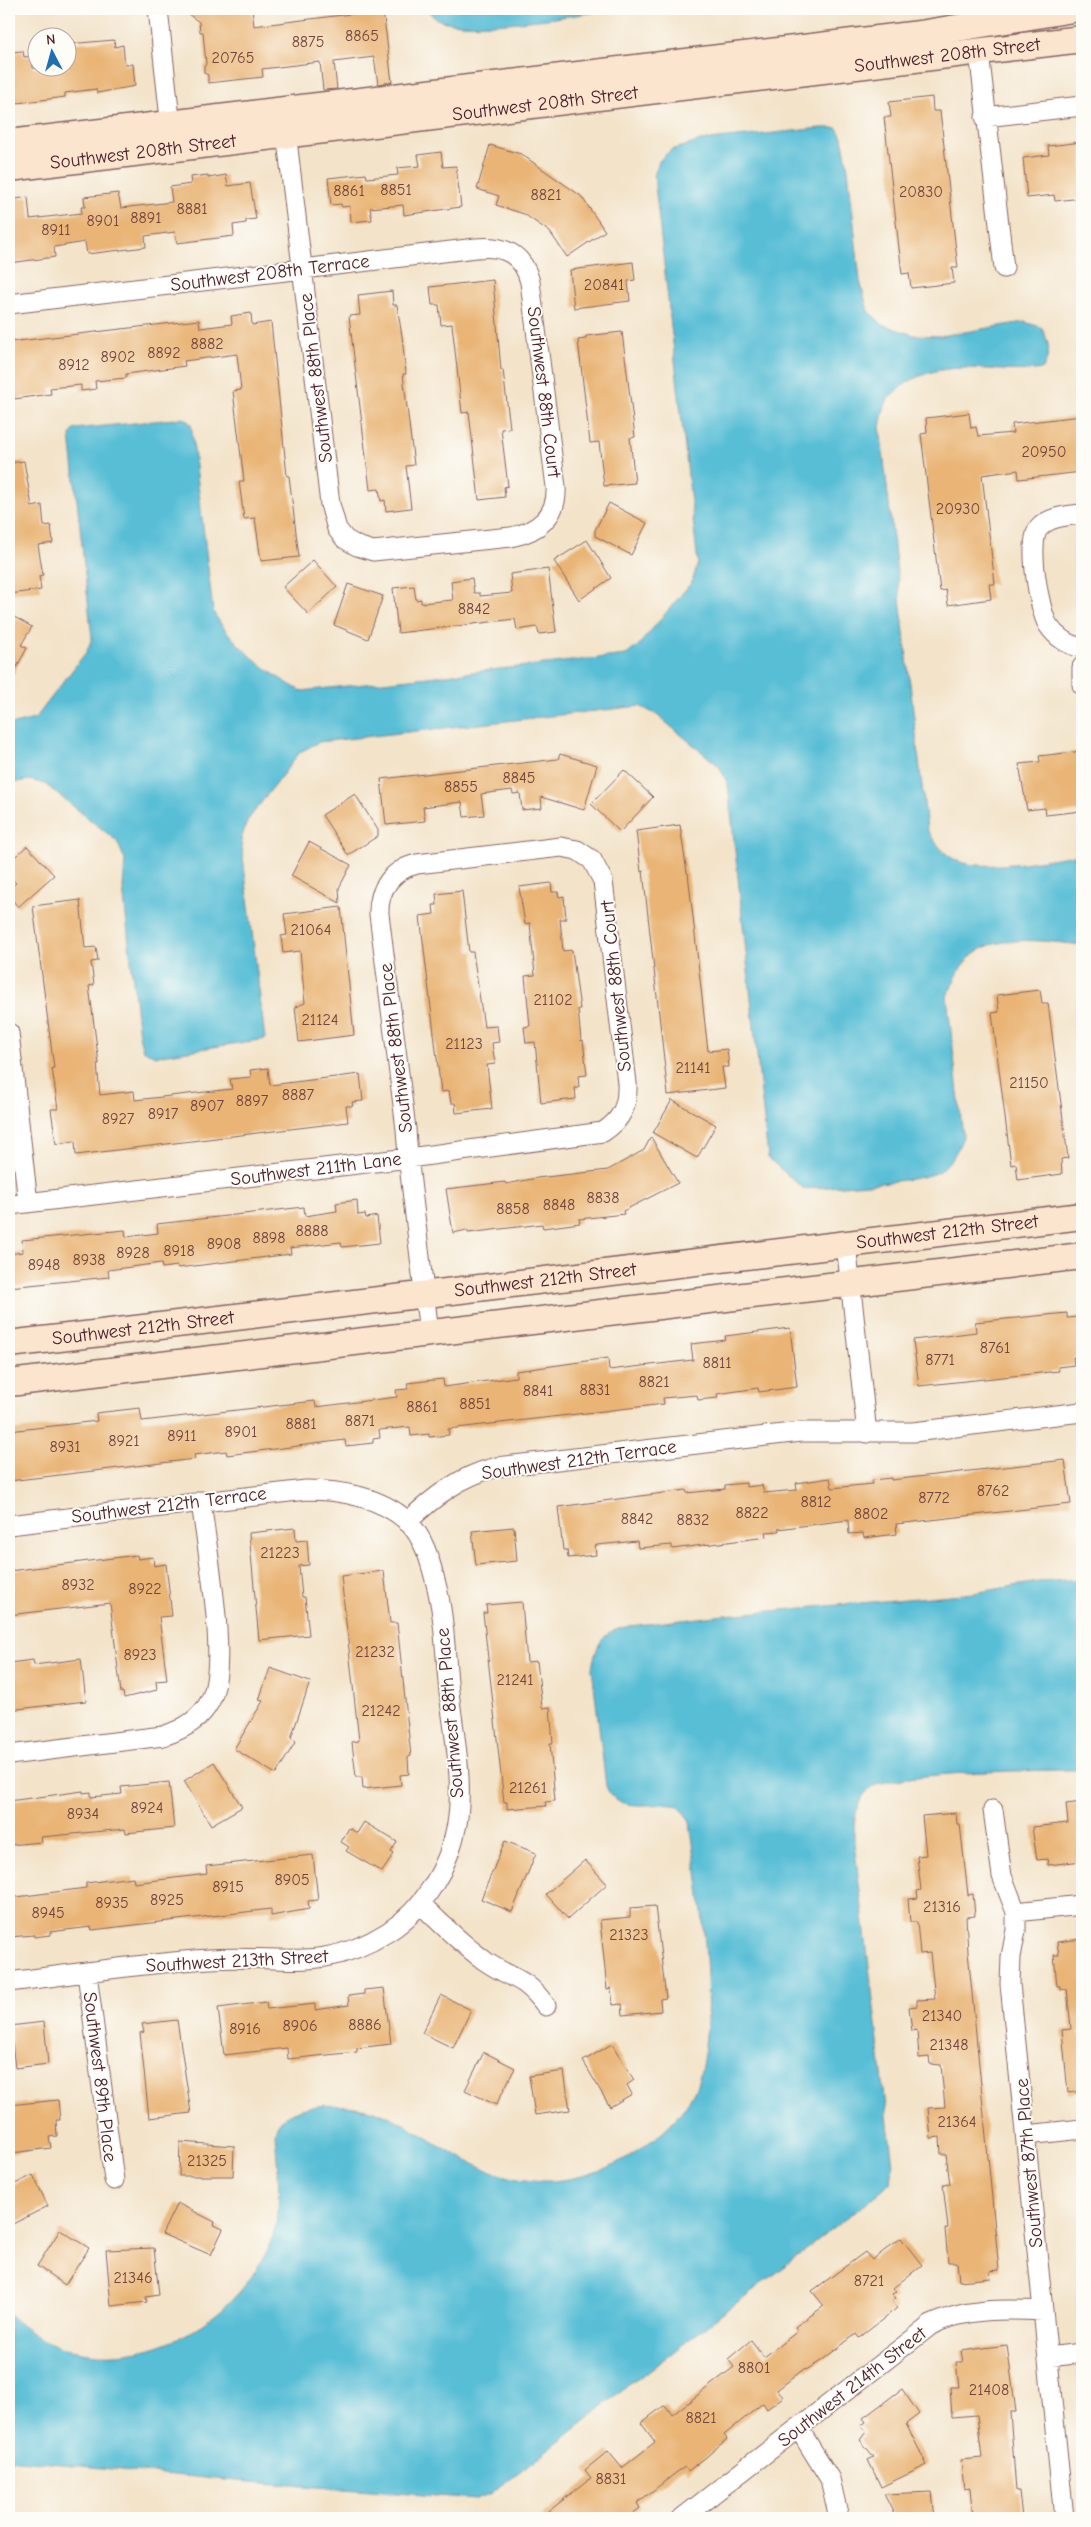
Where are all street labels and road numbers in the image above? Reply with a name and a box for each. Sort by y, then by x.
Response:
street label: Southwest 208th Street [853,33,1042,77]
street label: Southwest 208th Street [451,81,640,126]
street label: Southwest 208th Street [49,130,238,174]
street label: Southwest 208th Terrace [169,250,371,296]
street label: Southwest 88th Place [295,292,337,464]
street label: Southwest 88th Court [523,305,565,479]
street label: Southwest 88th Court [596,899,636,1073]
street label: Southwest 88th Place [375,962,417,1134]
street label: Southwest 211th Lane [229,1148,403,1190]
street label: Southwest 212th Street [855,1210,1040,1254]
street label: Southwest 212th Street [453,1258,638,1302]
street label: Southwest 212th Street [51,1306,236,1350]
street label: Southwest 212th Terrace [480,1435,678,1485]
street label: Southwest 212th Terrace [70,1482,268,1528]
street label: Southwest 88th Place [432,1627,468,1799]
street label: Southwest 213th Street [145,1945,329,1977]
street label: Southwest 89th Place [79,1991,121,2163]
street label: Southwest 87th Place [1011,2077,1047,2249]
street label: Southwest 214th Street [773,2322,931,2452]

